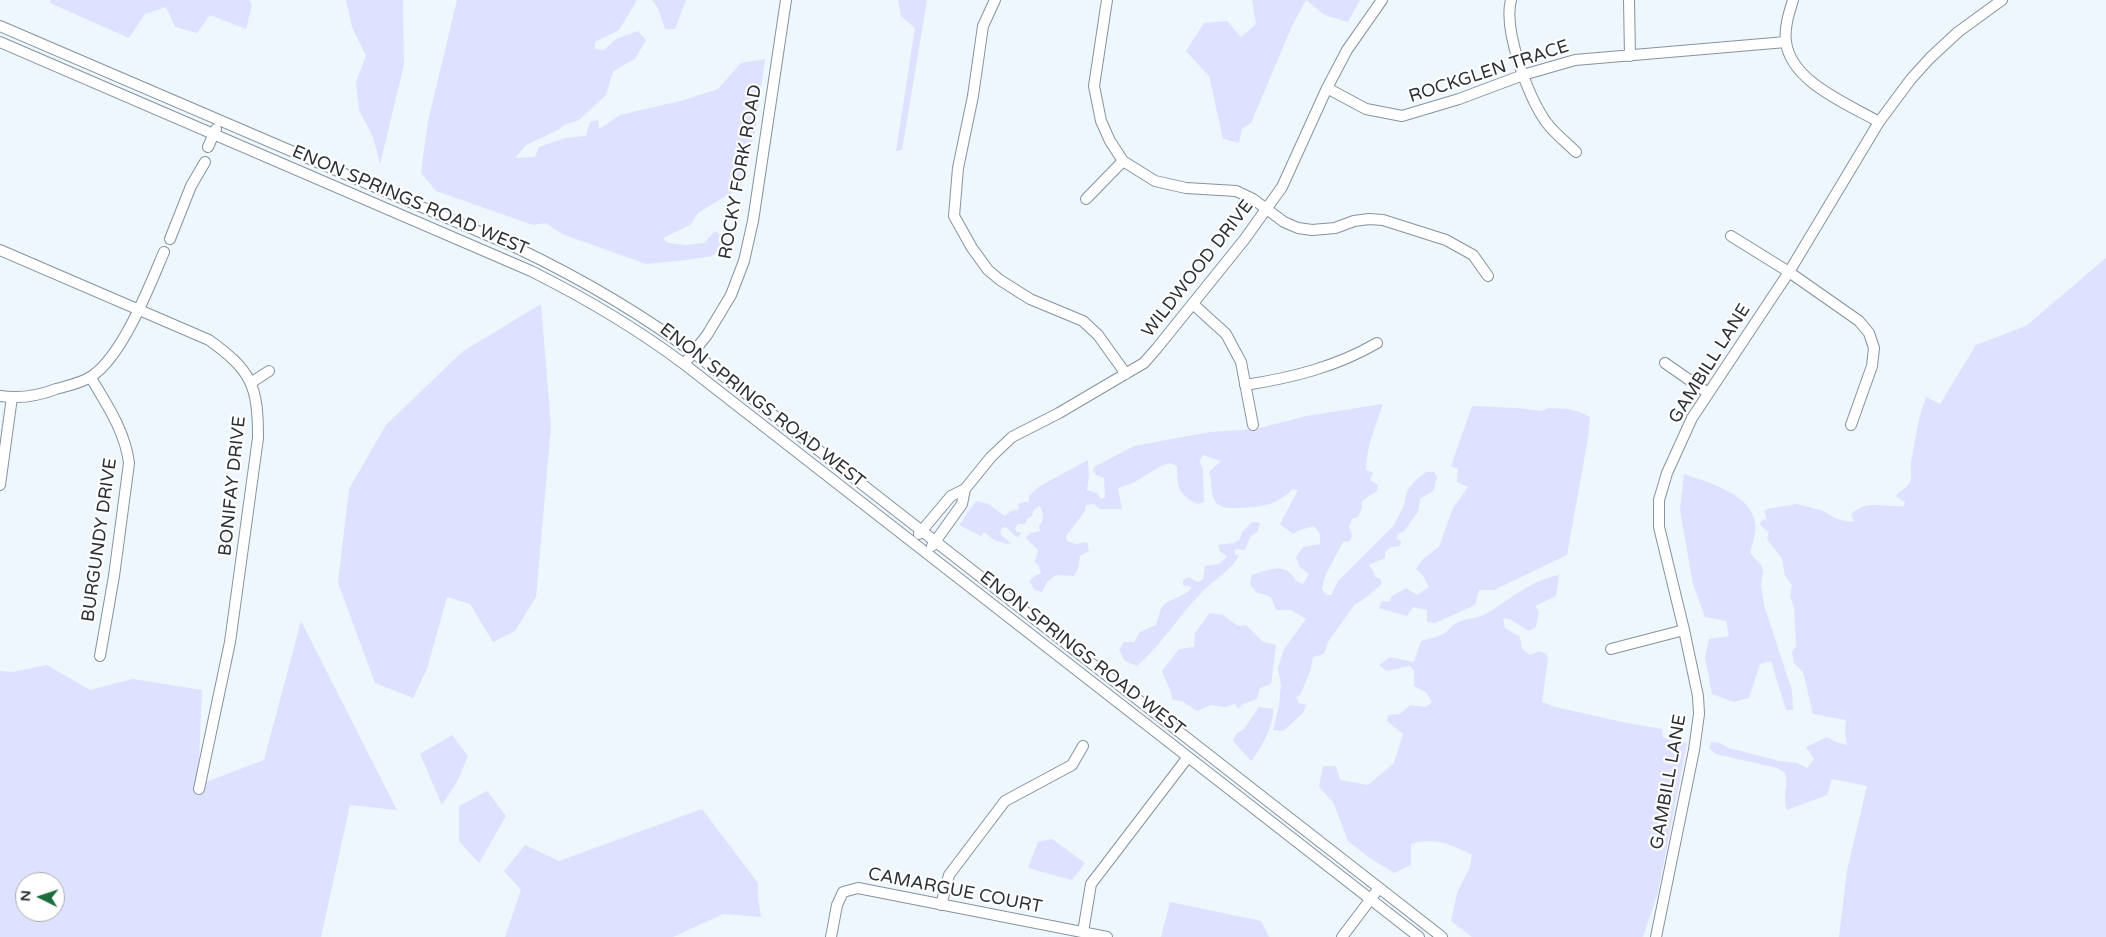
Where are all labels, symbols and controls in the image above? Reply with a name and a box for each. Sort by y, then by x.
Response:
street label: ROCKGLEN TRACE [1406,36,1572,108]
street label: ROCKY FORK ROAD [715,83,767,261]
street label: ENON SPRINGS ROAD WEST [289,141,531,261]
street label: WILDWOOD DRIVE [1138,196,1258,342]
street label: GAMBILL LANE [1665,300,1755,428]
street label: ENON SPRINGS ROAD WEST [655,319,869,493]
street label: BONIFAY DRIVE [215,415,251,557]
street label: BURGUNDY DRIVE [78,457,122,623]
street label: ENON SPRINGS ROAD WEST [975,567,1189,741]
street label: GAMBILL LANE [1646,713,1692,851]
street label: CAMARGUE COURT [866,863,1044,919]
north arrow [15,872,65,922]
text: N [17,890,34,902]

